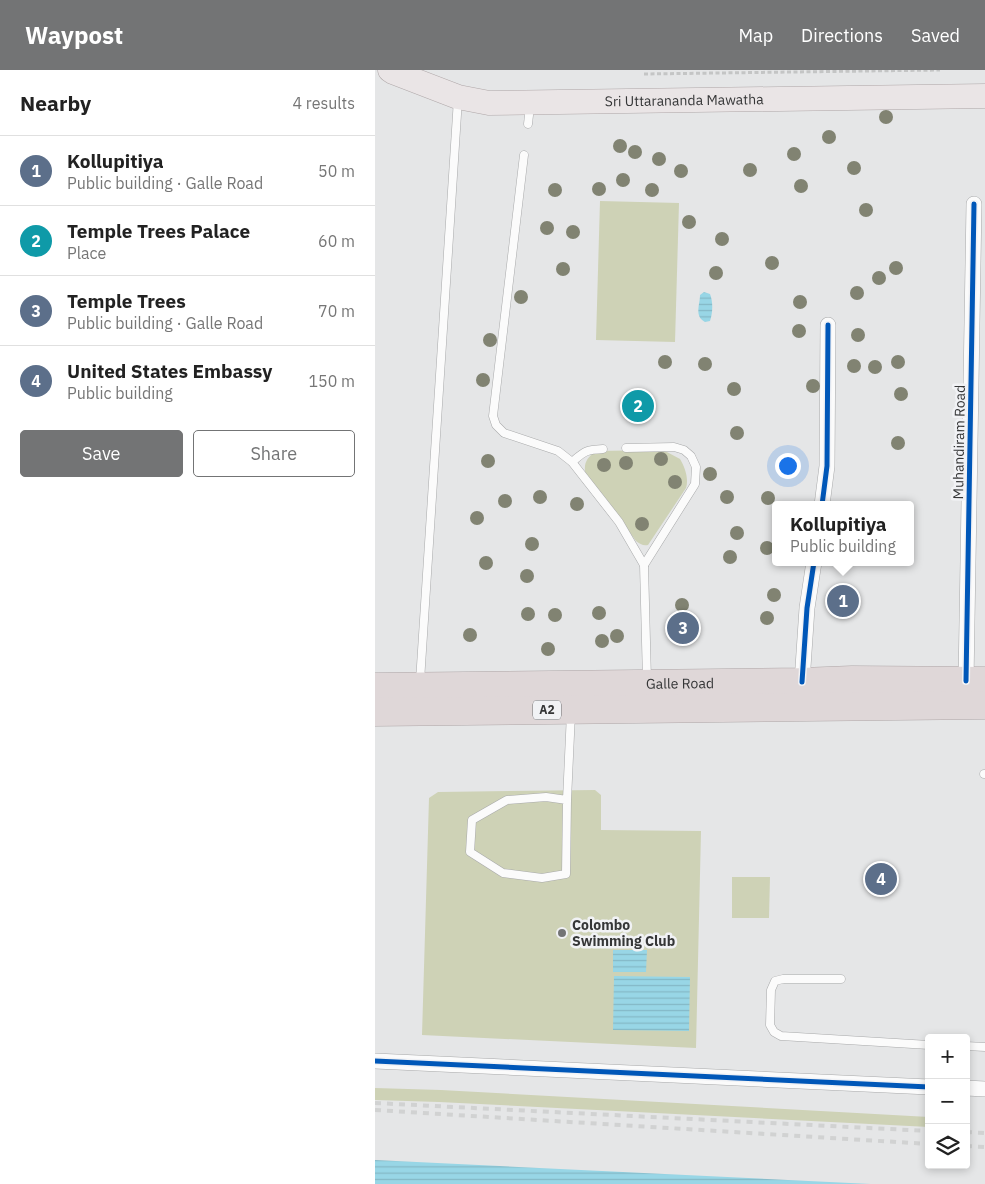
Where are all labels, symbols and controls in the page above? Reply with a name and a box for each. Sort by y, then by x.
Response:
text: Waypost [25,19,123,51]
text: Map [738,24,773,47]
text: Directions [801,24,883,47]
text: Saved [911,24,960,47]
text: Nearby [20,89,91,117]
street label: Sri Uttarananda Mawatha [605,90,764,110]
text: 4 results [292,93,355,113]
text: Kollupitiya [67,149,164,173]
text: 1 [31,161,41,181]
text: 50 m [318,161,355,181]
text: Public building · Galle Road [67,173,263,193]
text: Temple Trees Palace [67,219,250,243]
text: 2 [31,231,41,251]
text: 60 m [318,231,355,251]
text: Place [67,243,106,263]
text: Temple Trees [67,289,186,313]
text: 3 [31,301,41,321]
text: 70 m [318,301,355,321]
text: Public building · Galle Road [67,313,263,333]
text: United States Embassy [67,359,272,383]
text: 4 [31,371,41,391]
text: 150 m [308,371,355,391]
text: Public building [67,383,173,403]
street label: Muhandiram Road [949,385,969,499]
pin: 2 [622,387,654,425]
button: Save [20,430,183,477]
button: Share [193,430,355,477]
your location [775,453,801,479]
popup [772,501,914,566]
text: Kollupitiya [790,512,887,536]
text: Public building [790,536,896,556]
pin: 1 [827,582,859,620]
pin: 3 [667,609,699,647]
street label: Galle Road [646,674,714,693]
road number: A2 [533,700,561,720]
pin: 4 [865,860,897,898]
place label: Colombo Swimming Club [572,916,675,950]
marker: Colombo Swimming Club [556,927,568,939]
map controls [925,1034,970,1169]
button: + [925,1034,970,1079]
button: − [925,1079,970,1124]
button: layers [925,1124,970,1169]

